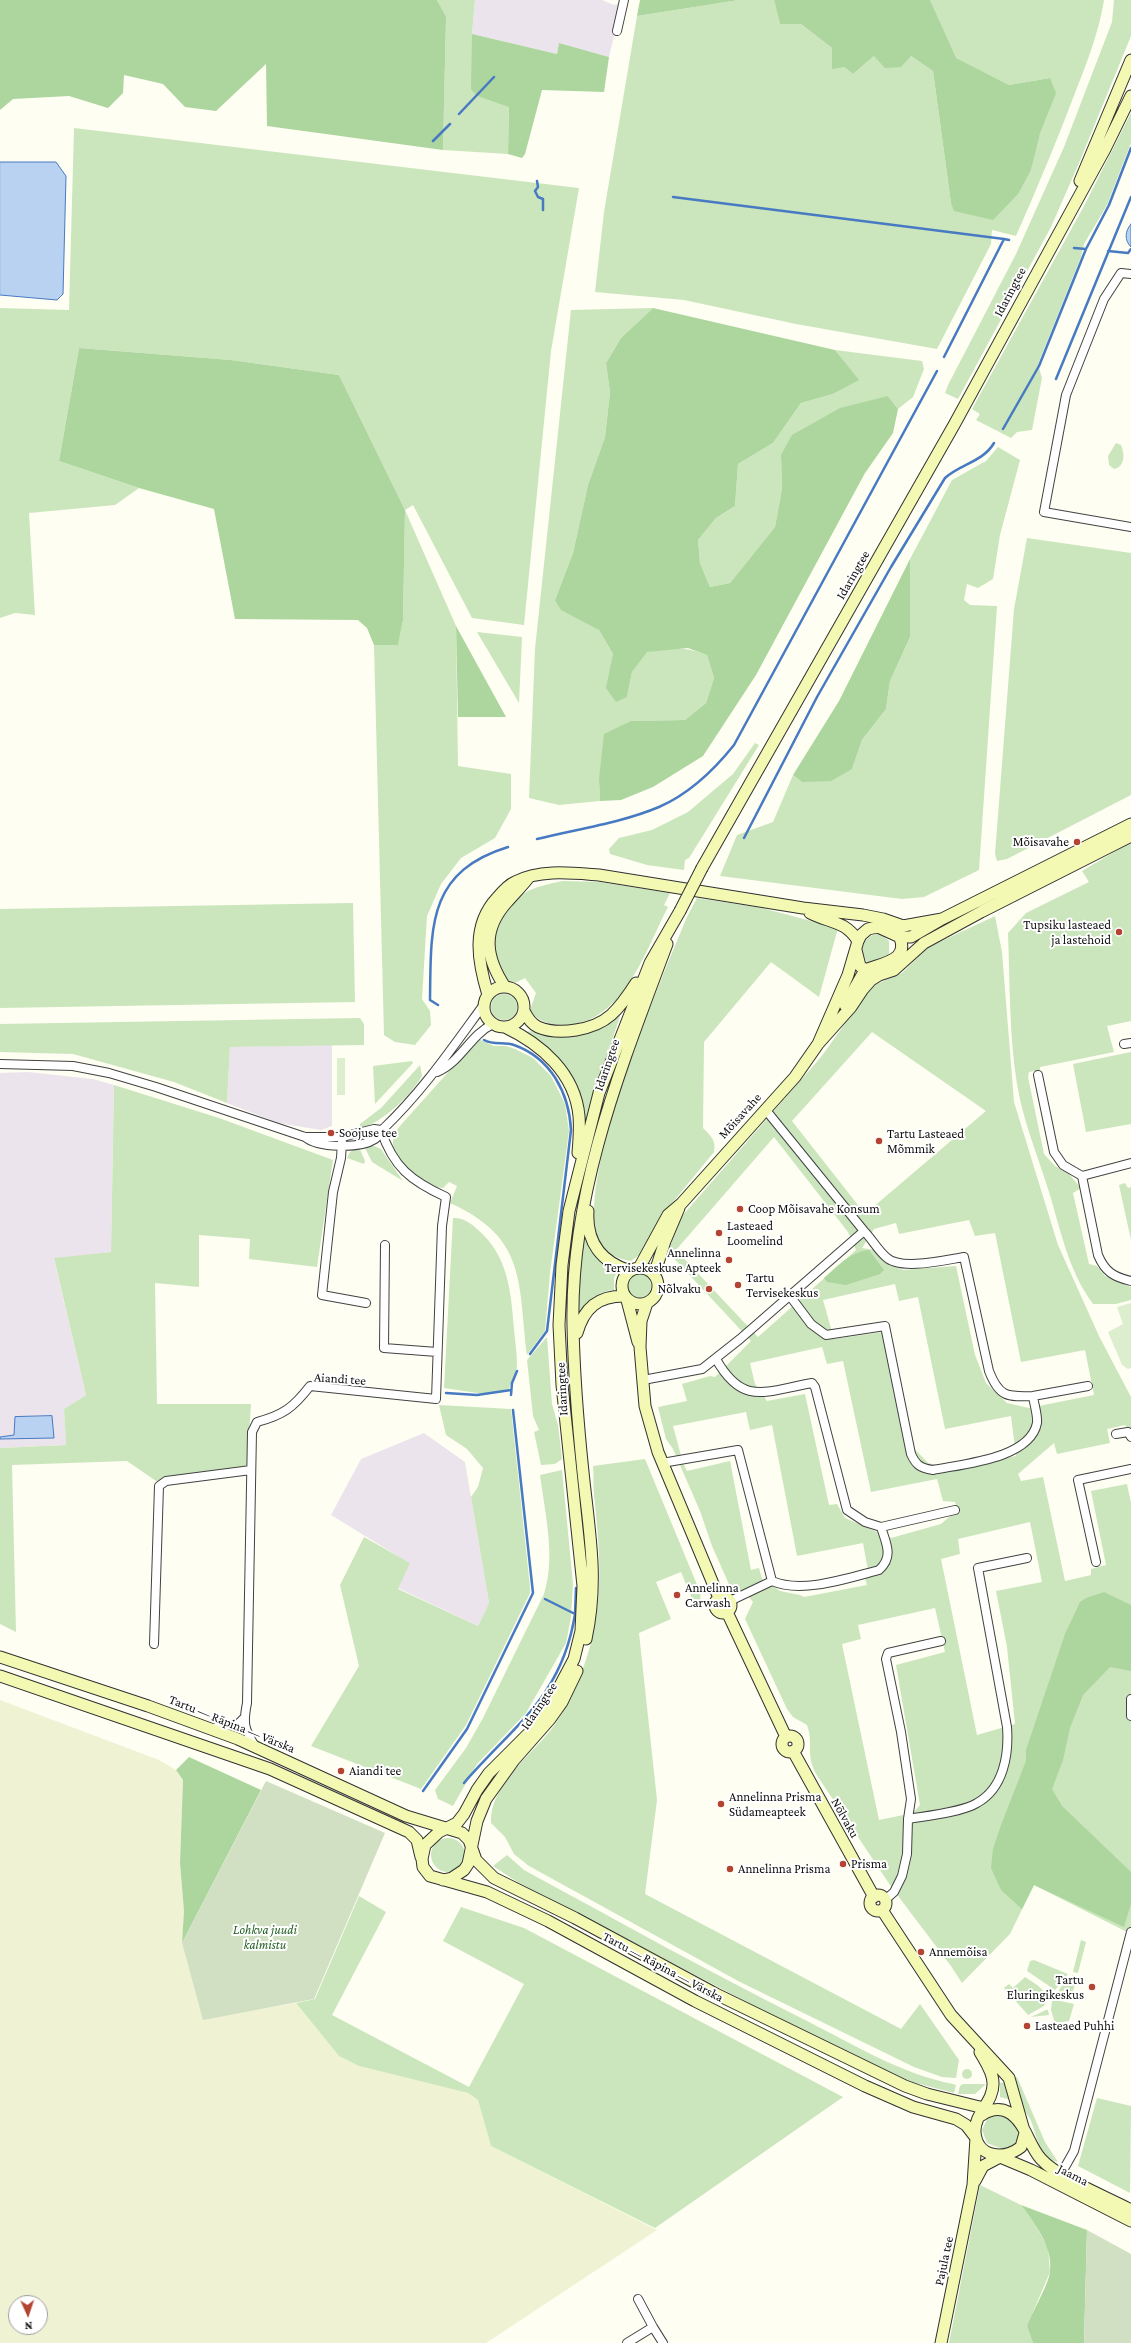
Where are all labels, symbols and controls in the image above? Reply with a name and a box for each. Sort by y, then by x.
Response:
street label: Idaringtee [991,265,1029,319]
street label: Idaringtee [833,548,873,602]
place label: Mõisavahe [1013,834,1069,850]
marker: Mõisavahe [1072,837,1082,847]
place label: Tupsiku lasteaed ja lastehoid [1023,917,1111,948]
marker: Tupsiku lasteaed ja lastehoid [1114,927,1124,937]
street label: Idaringtee [591,1037,623,1093]
street label: Mõisavahe [715,1090,765,1142]
place label: Soojuse tee [339,1125,397,1141]
place label: Tartu Lasteaed Mõmmik [887,1126,964,1157]
marker: Soojuse tee [326,1128,336,1138]
marker: Tartu Lasteaed Mõmmik [874,1136,884,1146]
place label: Coop Mõisavahe Konsum [748,1201,880,1217]
marker: Coop Mõisavahe Konsum [735,1204,745,1214]
place label: Lasteaed Loomelind [727,1218,783,1249]
marker: Lasteaed Loomelind [714,1228,724,1238]
place label: Annelinna Tervisekeskuse Apteek [605,1245,721,1276]
marker: Annelinna Tervisekeskuse Apteek [724,1255,734,1265]
place label: Tartu Tervisekeskus [746,1270,818,1301]
marker: Tartu Tervisekeskus [733,1280,743,1290]
place label: Nõlvaku [658,1281,701,1297]
marker: Nõlvaku [704,1284,714,1294]
street label: Idaringtee [553,1362,571,1416]
street label: Aiandi tee [313,1369,367,1389]
place label: Annelinna Carwash [685,1580,739,1611]
marker: Annelinna Carwash [672,1590,682,1600]
street label: Idaringtee [518,1679,560,1733]
street label: Tartu — Räpina — Värska [167,1692,297,1756]
place label: Aiandi tee [349,1763,401,1779]
marker: Aiandi tee [336,1766,346,1776]
place label: Annelinna Prisma Südameapteek [729,1789,821,1820]
street label: Nõlvaku [828,1795,862,1841]
marker: Annelinna Prisma Südameapteek [716,1799,726,1809]
place label: Prisma [851,1856,887,1872]
marker: Prisma [838,1859,848,1869]
place label: Annelinna Prisma [738,1861,830,1877]
marker: Annelinna Prisma [725,1864,735,1874]
park label: Lohkva juudi kalmistu [233,1922,297,1953]
street label: Tartu — Räpina — Värska [600,1929,726,2005]
place label: Annemõisa [929,1944,987,1960]
marker: Annemõisa [916,1947,926,1957]
place label: Tartu Eluringikeskus [1007,1972,1084,2003]
marker: Tartu Eluringikeskus [1087,1982,1097,1992]
place label: Lasteaed Puhhi [1035,2018,1114,2034]
marker: Lasteaed Puhhi [1022,2021,1032,2031]
street label: Jaama [1055,2161,1091,2189]
street label: Pajula tee [931,2235,957,2287]
north arrow [8,2295,48,2335]
text: N [25,2320,33,2332]

